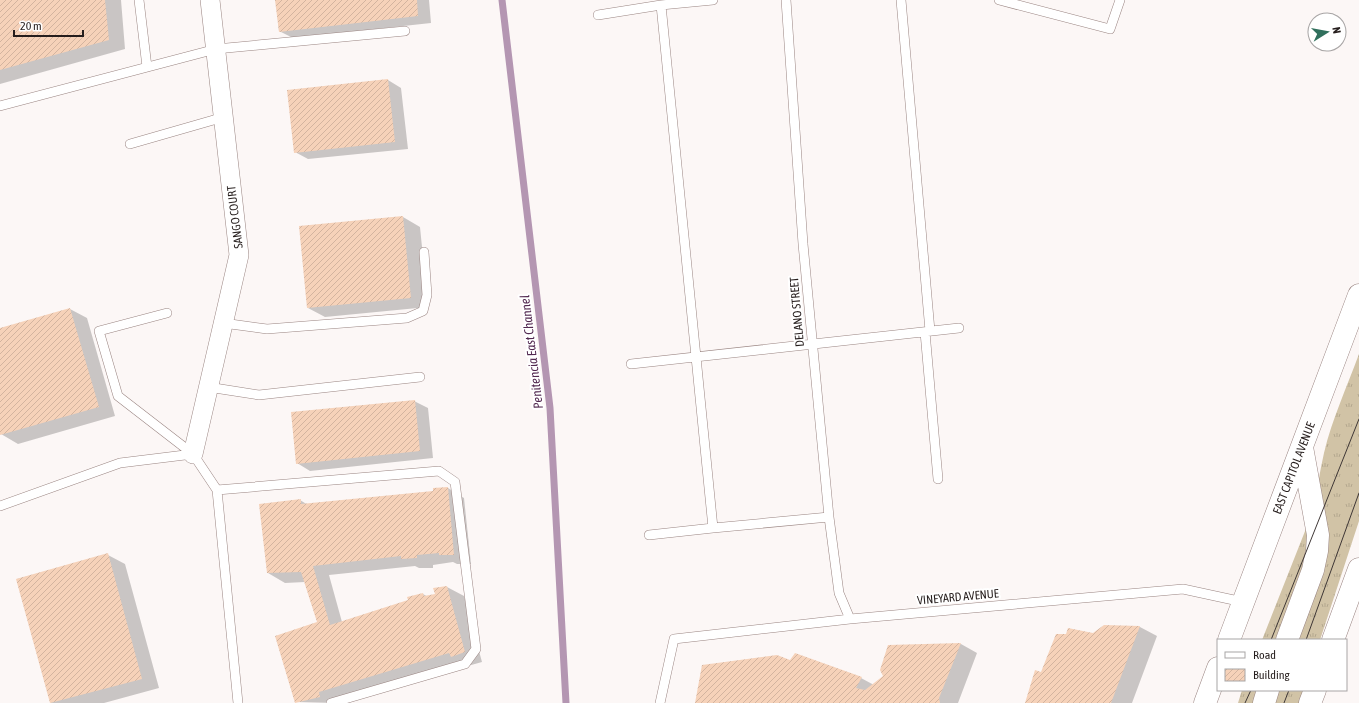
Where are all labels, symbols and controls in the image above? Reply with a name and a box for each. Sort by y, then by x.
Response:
scale bar [14,12,83,38]
north arrow [1307,12,1347,52]
text: 20 m [20,19,42,33]
text: N [1330,26,1343,34]
street label: SANGO COURT [224,184,246,249]
street label: DELANO STREET [787,276,807,347]
water label: Penitencia East Channel [517,294,546,410]
street label: EAST CAPITOL AVENUE [1270,420,1318,516]
street label: VINEYARD AVENUE [917,586,999,608]
legend [1217,639,1347,691]
text: Road [1253,648,1276,662]
text: Building [1253,668,1291,682]

